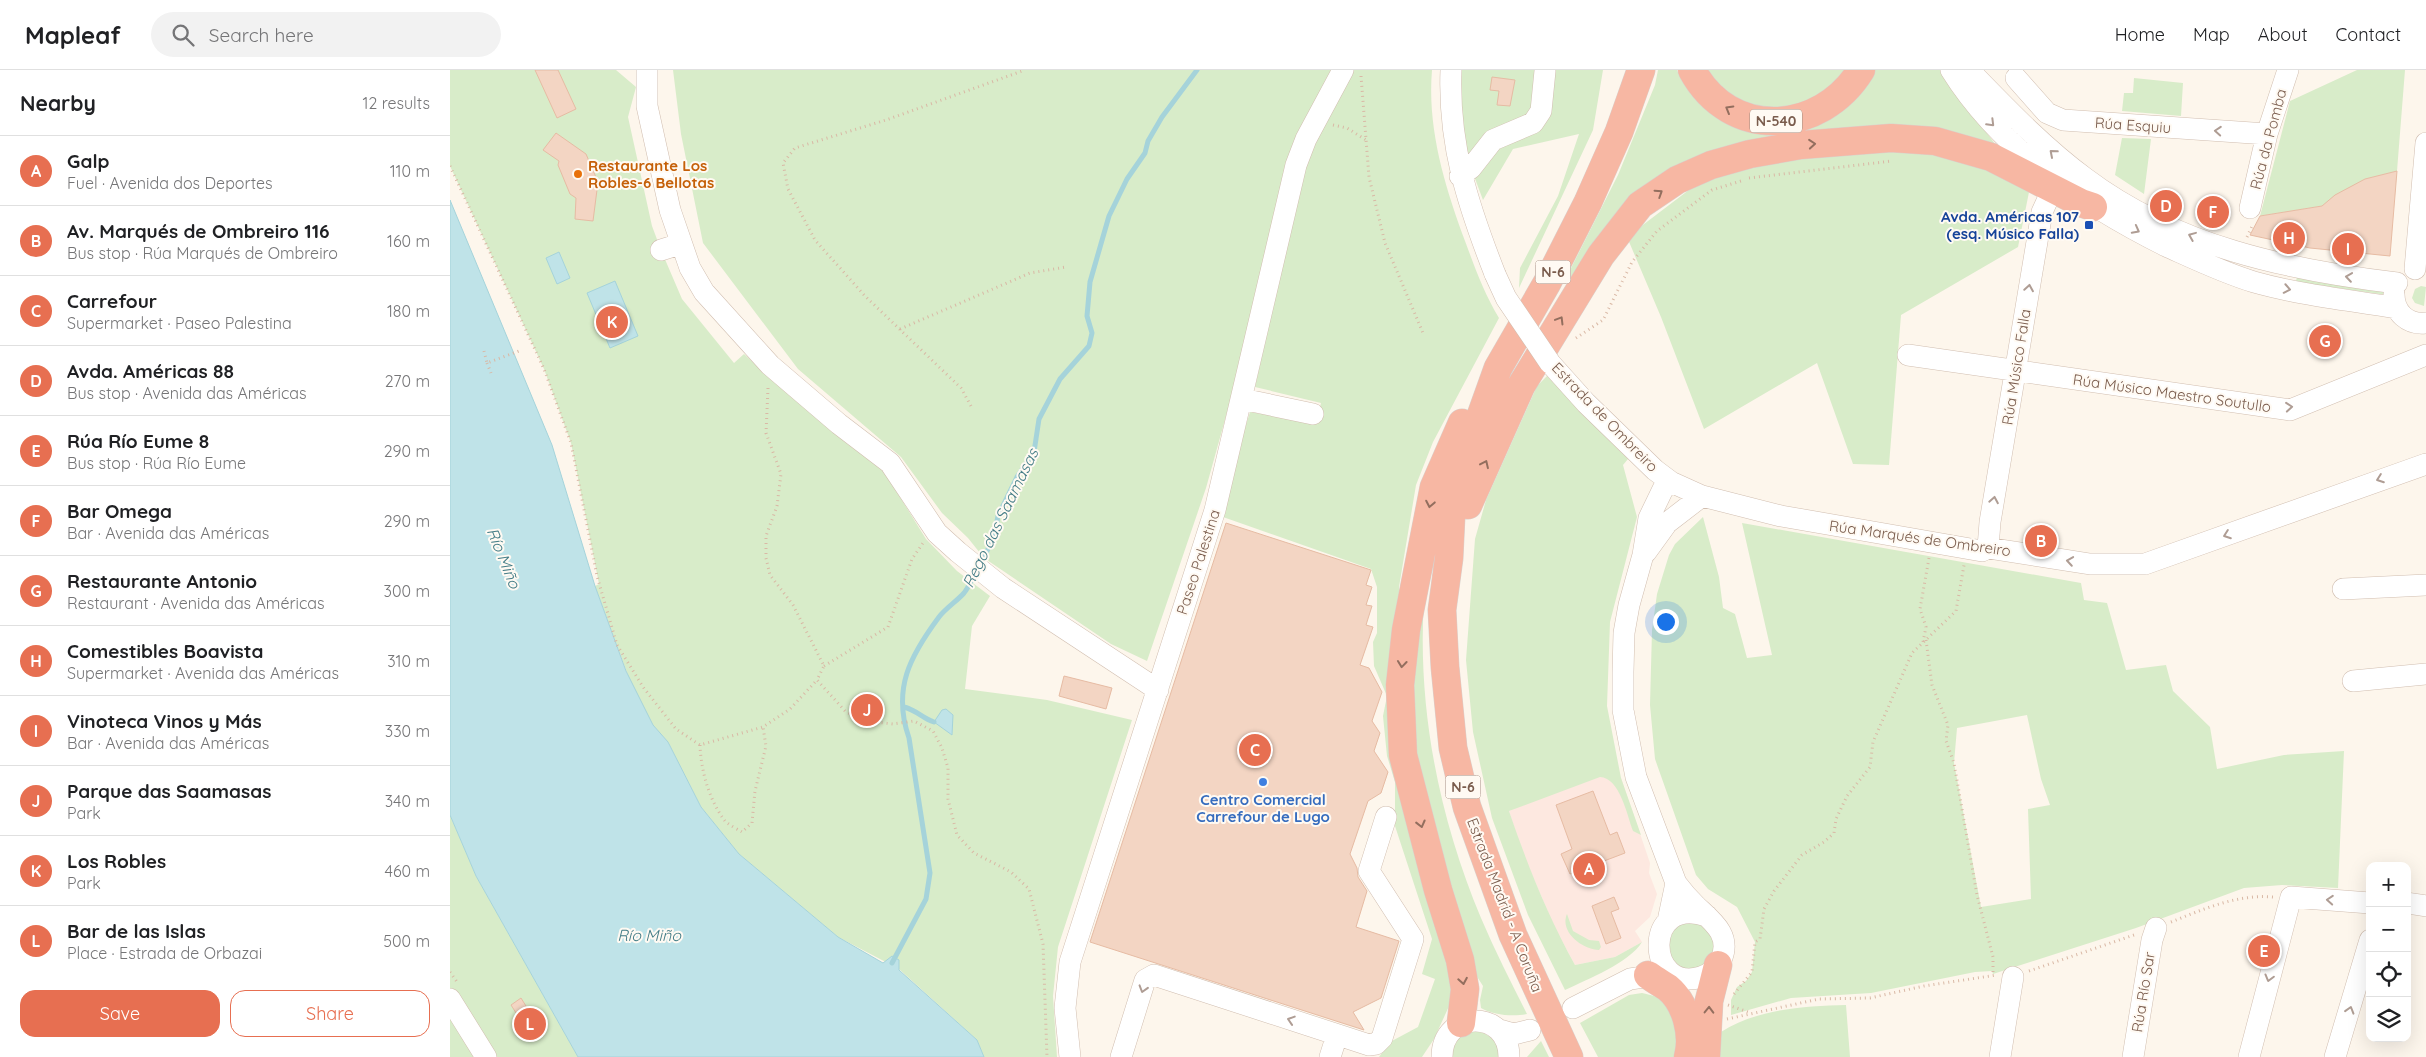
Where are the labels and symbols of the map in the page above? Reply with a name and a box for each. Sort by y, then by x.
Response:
street label: Rúa da Pomba [2245,87,2291,191]
one-way arrow [1725,105,1734,115]
road number: N-540 [1750,110,1802,132]
street label: Rúa Esquiu [2094,113,2172,137]
one-way arrow [1985,117,1994,126]
one-way arrow [2214,126,2222,137]
one-way arrow [1808,139,1816,150]
one-way arrow [2050,150,2059,159]
place label: Restaurante Los Robles-6 Bellotas [588,156,714,192]
marker: Restaurante Los Robles-6 Bellotas [572,168,584,180]
pin: D [2150,187,2182,225]
one-way arrow [1653,189,1662,199]
pin: F [2197,193,2229,231]
place label: Avda. Américas 107 (esq. Músico Falla) [1941,207,2079,243]
marker: Avda. Américas 107 (esq. Músico Falla) [2083,219,2095,231]
pin: H [2273,219,2305,257]
one-way arrow [2131,224,2140,234]
pin: I [2332,230,2364,268]
one-way arrow [2188,232,2196,242]
road number: N-6 [1536,260,1570,283]
one-way arrow [2344,272,2352,283]
one-way arrow [2024,284,2034,293]
one-way arrow [2282,284,2291,294]
pin: K [596,303,628,341]
street label: Rúa Músico Falla [1997,308,2035,426]
one-way arrow [1554,317,1564,326]
pin: G [2309,322,2341,360]
street label: Estrada de Ombreiro [1548,358,1662,476]
street label: Rúa Músico Maestro Soutullo [2072,370,2272,416]
one-way arrow [2285,402,2293,413]
water label: Rego das Saamasas [958,444,1043,591]
one-way arrow [1479,460,1490,469]
one-way arrow [2376,473,2385,483]
one-way arrow [1989,495,1999,504]
one-way arrow [1426,500,1436,509]
street label: Paseo Palestina [1172,507,1224,617]
street label: Rúa Marqués de Ombreiro [1828,516,2012,560]
pin: B [2025,522,2057,560]
water label: Río Miño [483,525,526,593]
one-way arrow [2224,530,2232,540]
one-way arrow [2066,556,2074,566]
your location [1653,609,1679,635]
one-way arrow [1397,660,1408,668]
pin: J [851,691,883,729]
pin: C [1239,731,1271,769]
marker: Centro Comercial Carrefour de Lugo [1257,776,1269,788]
road number: N-6 [1446,776,1480,799]
place label: Centro Comercial Carrefour de Lugo [1196,790,1330,826]
street label: Estrada Madrid - A Coruña [1463,815,1547,995]
one-way arrow [1415,820,1426,829]
pin: A [1573,850,1605,888]
one-way arrow [2326,895,2334,906]
water label: Río Miño [617,925,682,945]
pin: E [2248,932,2280,970]
street label: Rúa Río Sar [2127,950,2159,1034]
one-way arrow [2265,974,2275,982]
one-way arrow [1458,976,1468,985]
one-way arrow [1139,984,1149,992]
pin: L [514,1005,546,1043]
one-way arrow [1703,1006,1714,1014]
one-way arrow [2344,1007,2354,1015]
one-way arrow [1287,1016,1296,1026]

